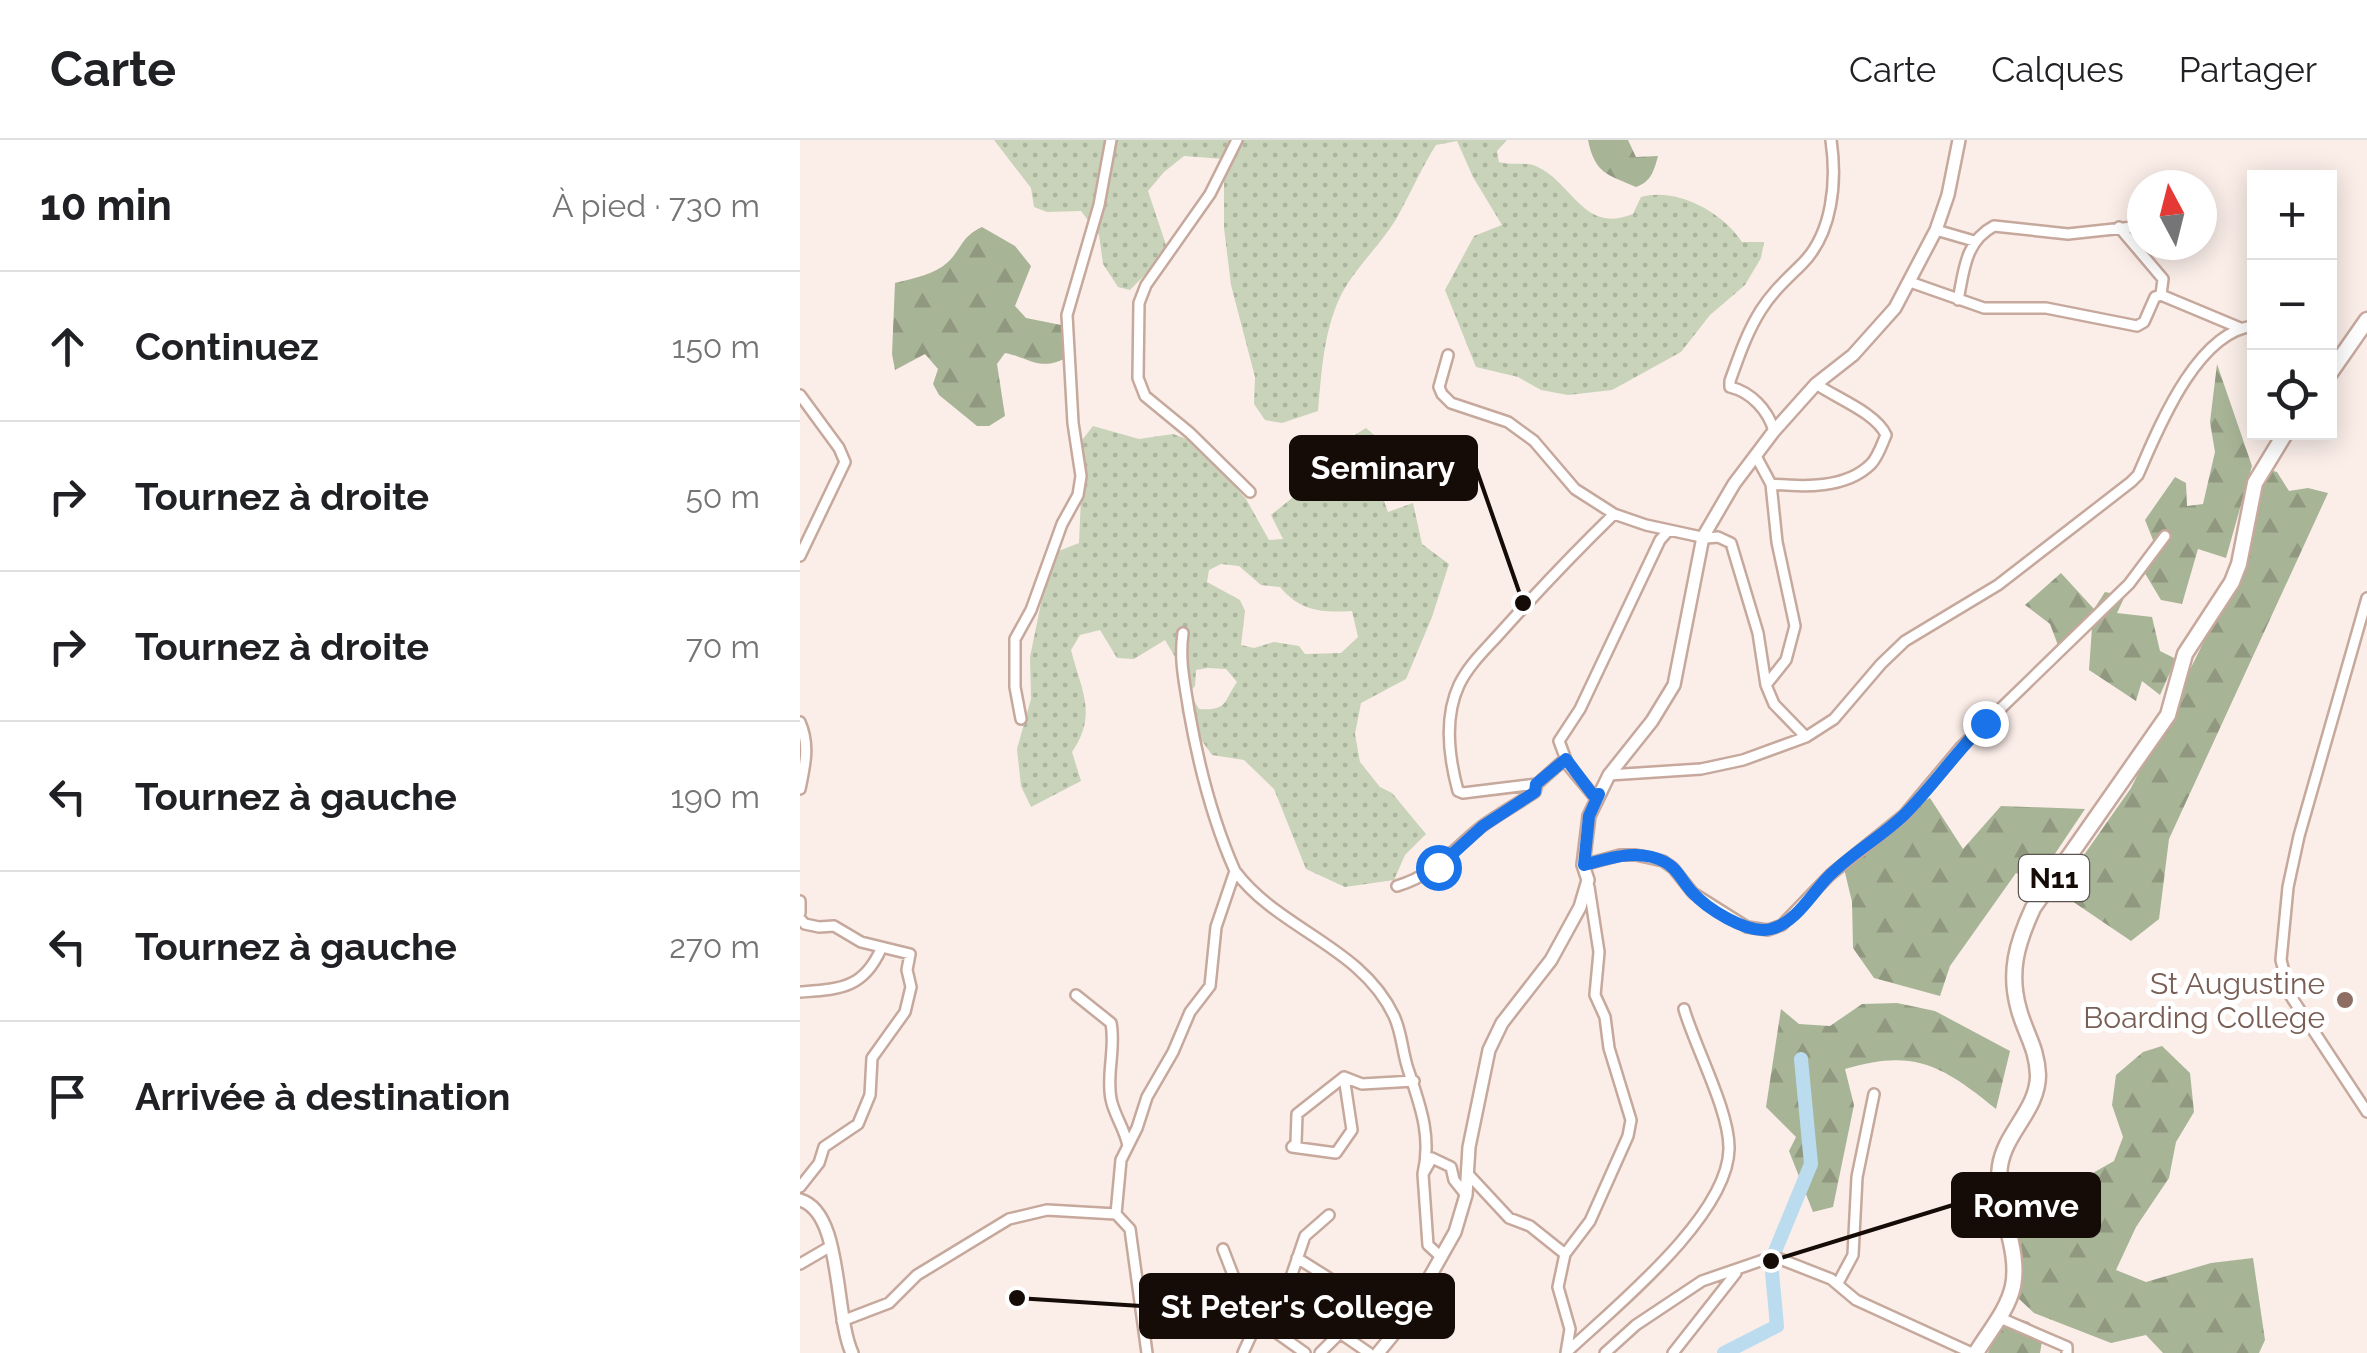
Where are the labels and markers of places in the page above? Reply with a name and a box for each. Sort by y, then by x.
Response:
callout: Seminary [1291,437,1476,499]
place label: St Augustine Boarding College [2083,966,2325,1035]
marker: St Augustine Boarding College [2334,989,2356,1011]
callout: Romve [1953,1174,2099,1236]
callout: St Peter's College [1141,1275,1453,1337]

